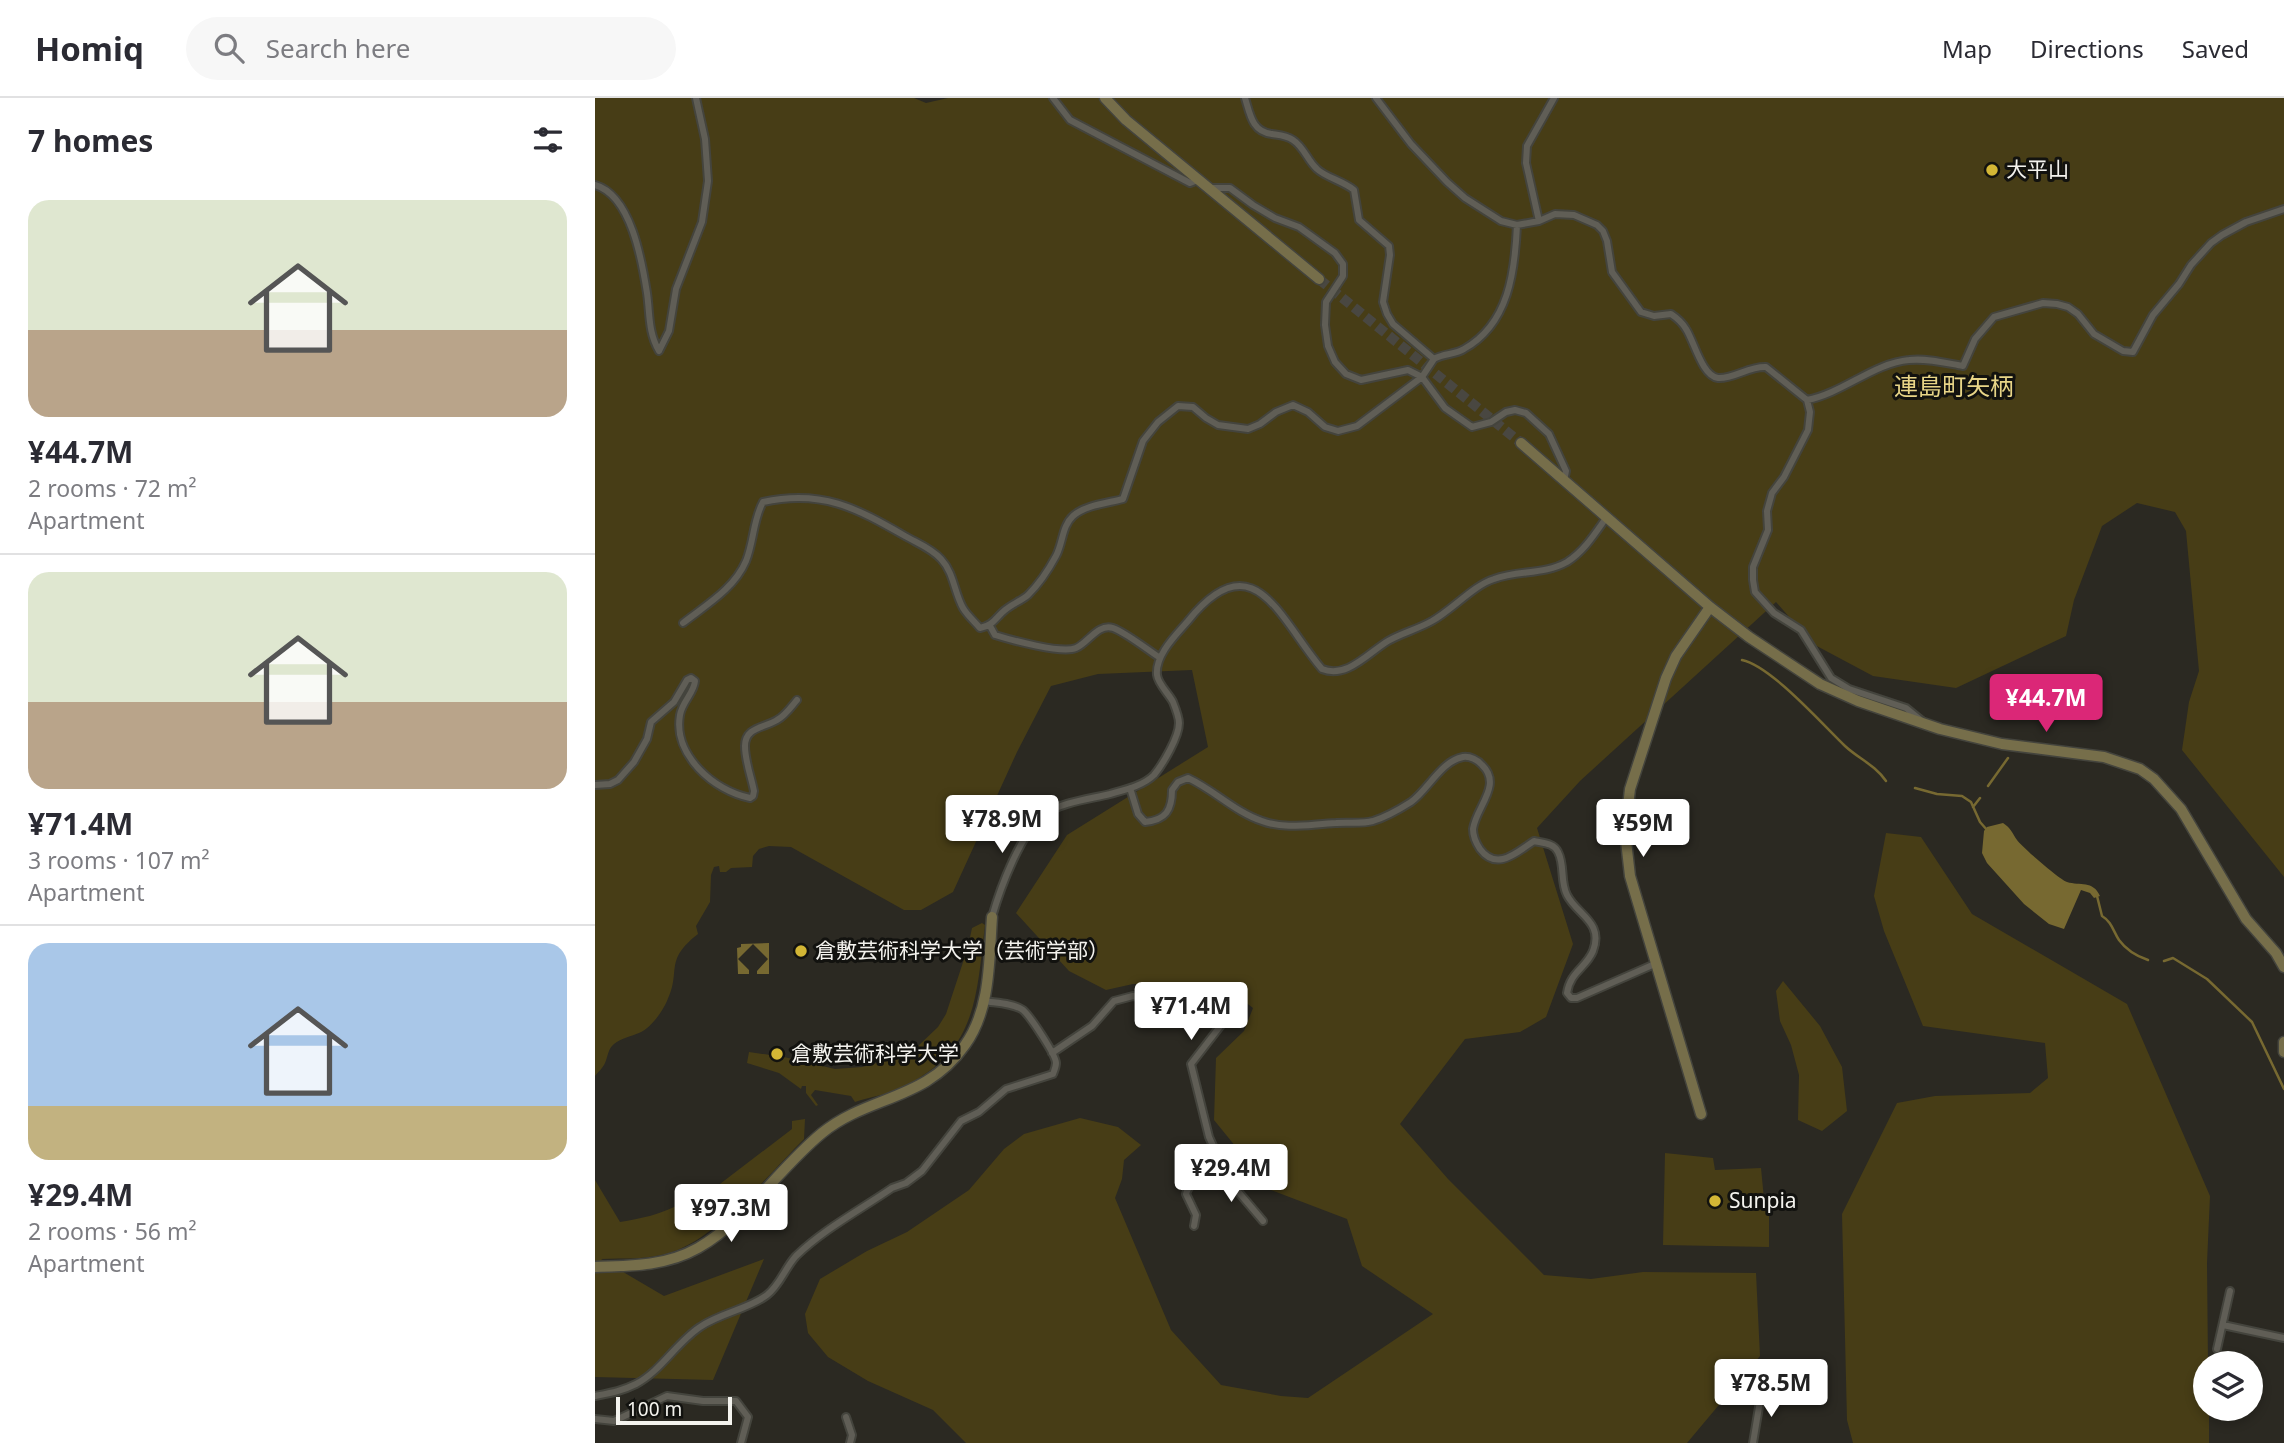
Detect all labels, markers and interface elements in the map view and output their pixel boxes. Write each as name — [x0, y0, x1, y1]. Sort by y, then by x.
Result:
search box — [186, 17, 676, 80]
text: Homiq — [35, 26, 144, 71]
icon: search — [210, 29, 248, 67]
text: Search here — [266, 30, 410, 66]
text: Map — [1942, 32, 1992, 65]
text: Directions — [2030, 32, 2144, 65]
text: Saved — [2182, 32, 2249, 65]
text: 7 homes — [28, 120, 153, 161]
icon: filters — [529, 121, 567, 159]
place label: 大平山 — [2006, 155, 2069, 183]
marker: 大平山 — [1984, 162, 2000, 178]
icon: home — [235, 245, 361, 371]
district label: 連島町矢柄 — [1894, 369, 2014, 402]
text: ¥44.7M — [28, 431, 133, 472]
text: 2 rooms · 72 m² — [28, 472, 197, 504]
text: Apartment — [28, 504, 145, 536]
icon: home — [235, 617, 361, 743]
pin: ¥44.7M — [1989, 674, 2103, 734]
text: ¥44.7M — [2006, 681, 2086, 713]
pin: ¥78.9M — [945, 796, 1059, 855]
pin: ¥59M — [1602, 800, 1684, 859]
text: ¥78.9M — [962, 802, 1042, 834]
text: ¥71.4M — [28, 803, 133, 844]
text: ¥59M — [1612, 806, 1674, 838]
text: 3 rooms · 107 m² — [28, 844, 210, 876]
text: Apartment — [28, 876, 145, 908]
place label: 倉敷芸術科学大学（芸術学部） — [815, 936, 1109, 964]
marker: 倉敷芸術科学大学（芸術学部） — [793, 943, 809, 959]
pin: ¥71.4M — [1134, 982, 1248, 1042]
icon: home — [235, 988, 361, 1114]
text: ¥71.4M — [1151, 989, 1231, 1021]
place label: 倉敷芸術科学大学 — [791, 1039, 959, 1067]
marker: 倉敷芸術科学大学 — [769, 1046, 785, 1062]
pin: ¥29.4M — [1174, 1144, 1288, 1204]
text: ¥29.4M — [1191, 1151, 1271, 1183]
text: ¥29.4M — [28, 1174, 133, 1215]
pin: ¥97.3M — [674, 1184, 788, 1244]
place label: Sunpia — [1729, 1186, 1797, 1214]
text: ¥97.3M — [691, 1191, 771, 1223]
marker: Sunpia — [1707, 1193, 1723, 1209]
text: 2 rooms · 56 m² — [28, 1215, 197, 1247]
text: Apartment — [28, 1247, 145, 1279]
map controls — [2193, 1351, 2263, 1421]
button: layers — [2193, 1351, 2263, 1421]
pin: ¥78.5M — [1714, 1360, 1828, 1419]
text: ¥78.5M — [1731, 1366, 1811, 1398]
scale bar — [616, 1394, 731, 1426]
text: 100 m — [627, 1396, 682, 1422]

